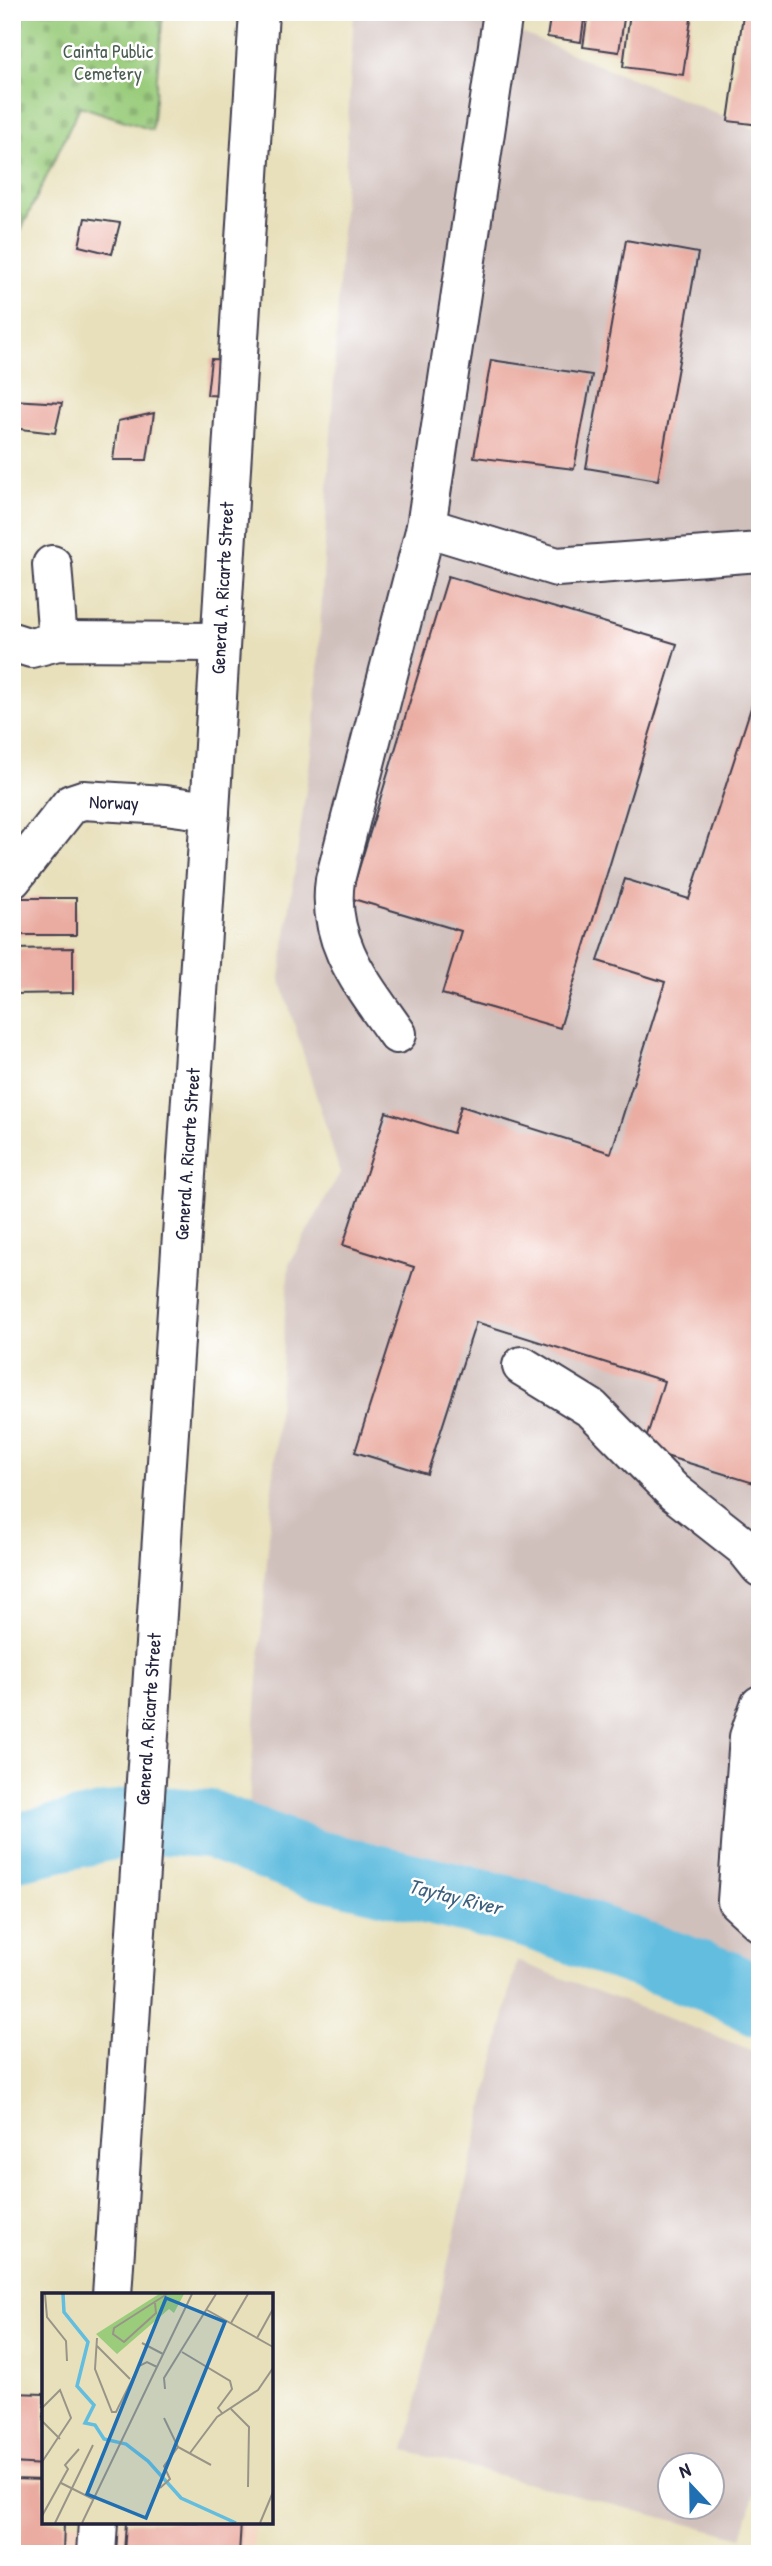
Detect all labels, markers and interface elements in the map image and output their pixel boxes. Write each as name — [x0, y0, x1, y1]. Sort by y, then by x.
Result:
park label: Cainta Public Cemetery — [63, 38, 154, 86]
street label: General A. Ricarte Street — [205, 501, 240, 675]
street label: Norway — [89, 788, 139, 816]
street label: General A. Ricarte Street — [168, 1067, 206, 1241]
street label: General A. Ricarte Street — [129, 1632, 167, 1806]
water label: Taytay River — [405, 1871, 508, 1923]
inset map — [42, 2293, 273, 2524]
north arrow — [656, 2450, 726, 2520]
text: N — [675, 2456, 694, 2484]

